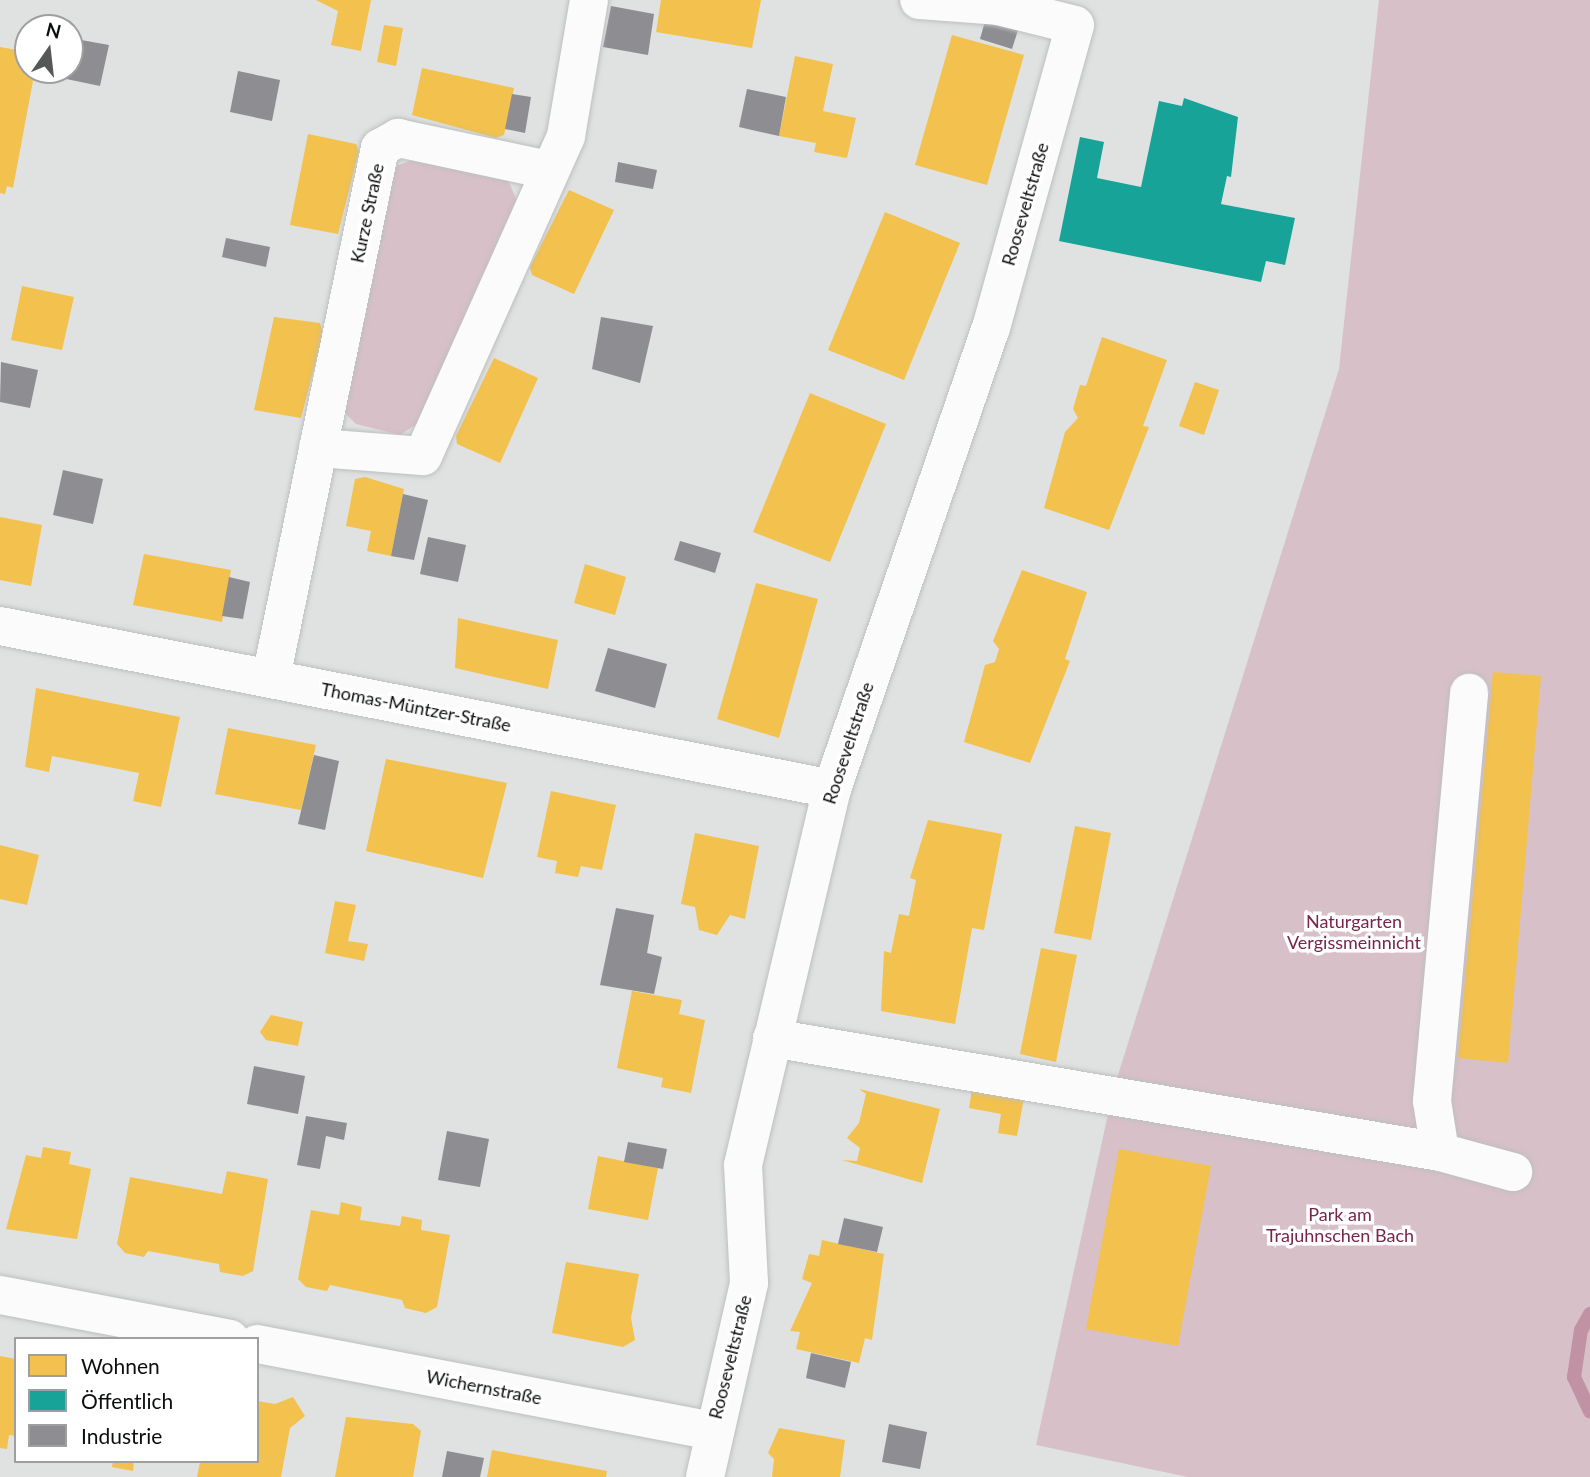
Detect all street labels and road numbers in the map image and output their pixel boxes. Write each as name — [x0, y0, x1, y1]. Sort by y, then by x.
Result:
street label: Rooseveltstraße — [997, 140, 1053, 268]
street label: Kurze Straße — [346, 161, 388, 265]
street label: Thomas-Müntzer-Straße — [319, 678, 513, 736]
street label: Rooseveltstraße — [818, 679, 878, 807]
street label: Rooseveltstraße — [704, 1293, 756, 1421]
street label: Wichernstraße — [424, 1365, 544, 1409]

